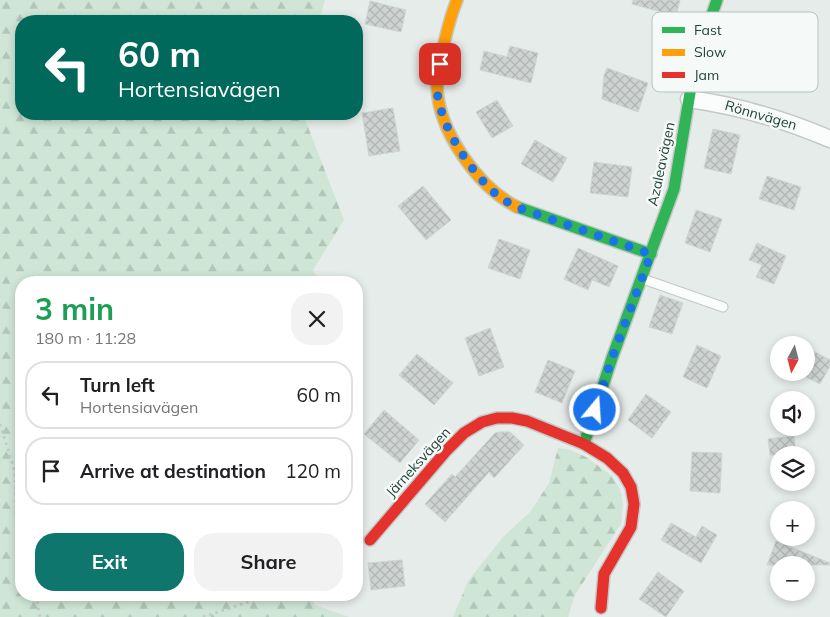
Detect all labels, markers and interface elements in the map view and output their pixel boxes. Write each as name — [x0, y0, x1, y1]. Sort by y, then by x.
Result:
legend — [652, 12, 818, 92]
text: Fast — [694, 21, 722, 39]
text: 60 m — [118, 32, 201, 76]
icon: left — [35, 35, 100, 100]
pin — [419, 43, 461, 85]
text: Slow — [694, 43, 726, 61]
icon: arrive — [426, 50, 454, 78]
text: Jam — [694, 66, 719, 84]
text: Hortensiavägen — [118, 75, 281, 103]
street label: Rönnvägen — [723, 96, 799, 134]
street label: Azaleavägen — [643, 120, 679, 208]
text: 3 min — [35, 290, 114, 328]
button: close — [291, 293, 343, 345]
text: 180 m · 11:28 — [35, 328, 136, 348]
north arrow — [770, 336, 815, 381]
map controls — [770, 336, 815, 601]
text: Turn left — [80, 373, 155, 397]
icon: left — [37, 381, 65, 409]
text: 60 m — [297, 383, 341, 407]
position arrow — [568, 383, 620, 435]
button: sound — [770, 391, 815, 436]
text: Hortensiavägen — [80, 397, 198, 417]
street label: Järneksvägen — [382, 423, 454, 501]
button: layers — [770, 446, 815, 491]
icon: arrive — [37, 457, 65, 485]
text: Arrive at destination — [80, 459, 266, 483]
text: 120 m — [285, 459, 341, 483]
button: + — [770, 501, 815, 546]
button: Exit — [35, 533, 184, 591]
button: Share — [194, 533, 343, 591]
button: − — [770, 556, 815, 601]

